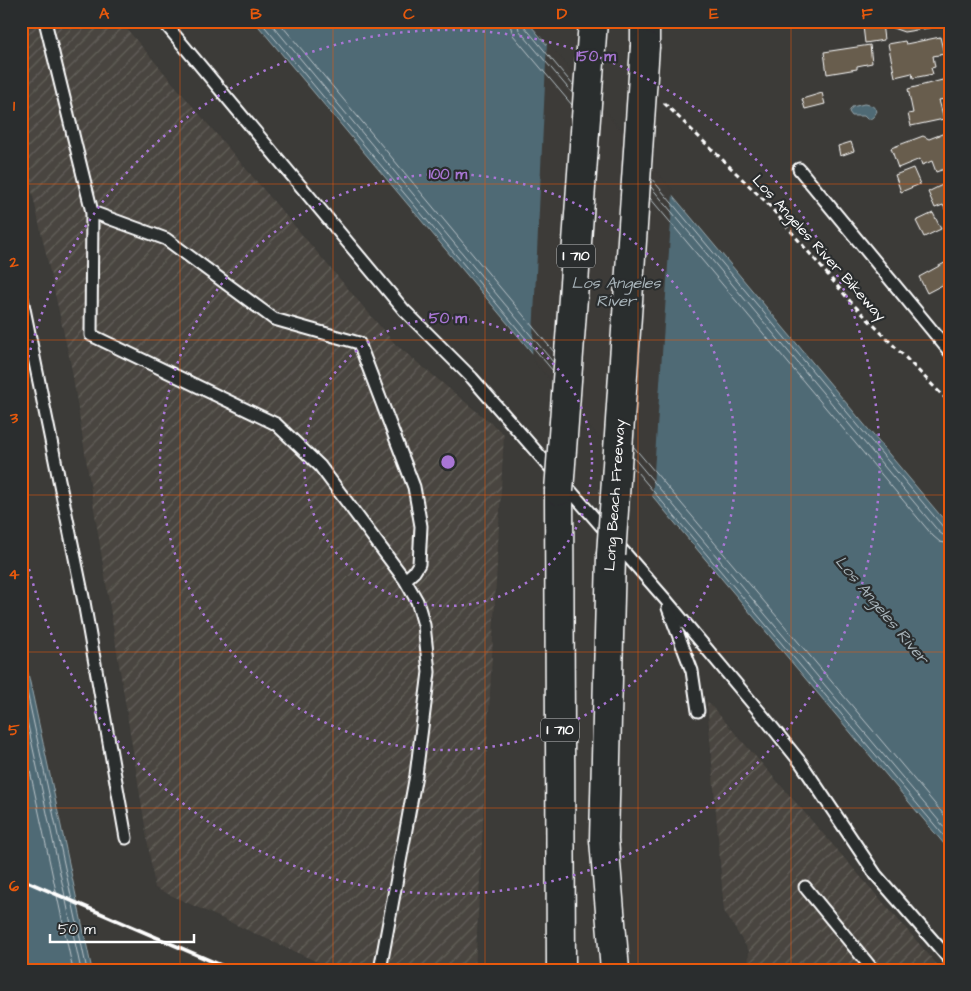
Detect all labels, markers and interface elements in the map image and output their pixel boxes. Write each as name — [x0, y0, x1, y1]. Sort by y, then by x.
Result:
text: A — [99, 3, 110, 25]
text: B — [250, 3, 262, 25]
text: C — [403, 3, 415, 25]
text: D — [557, 3, 568, 25]
text: E — [709, 3, 719, 25]
text: F — [861, 3, 873, 25]
text: 150 m — [576, 46, 616, 67]
text: 1 — [13, 95, 16, 117]
text: 100 m — [429, 164, 468, 185]
street label: Los Angeles River Bikeway — [747, 170, 891, 327]
road number: I 710 — [557, 245, 595, 268]
text: 2 — [8, 251, 19, 273]
water label: Los Angeles River — [572, 272, 661, 312]
text: 50 m — [429, 308, 467, 329]
text: 3 — [9, 407, 19, 429]
street label: Long Beach Freeway — [599, 418, 632, 572]
centre of rings — [439, 453, 457, 471]
water label: Los Angeles River — [829, 551, 935, 671]
text: 4 — [9, 563, 20, 585]
road number: I 710 — [541, 718, 579, 742]
text: 5 — [8, 719, 20, 741]
text: 6 — [9, 875, 19, 897]
scale bar — [50, 911, 194, 943]
text: 50 m — [58, 919, 96, 940]

